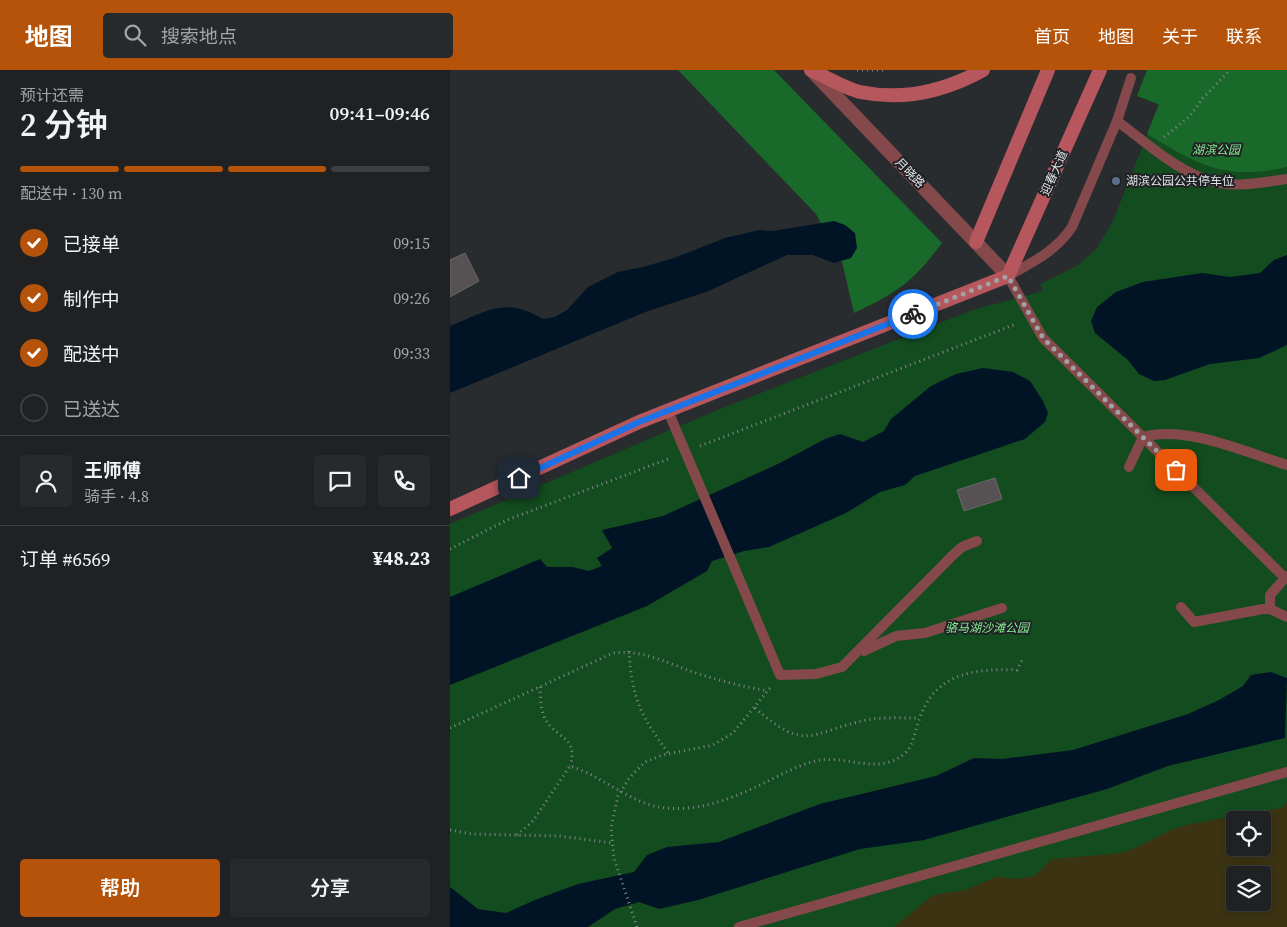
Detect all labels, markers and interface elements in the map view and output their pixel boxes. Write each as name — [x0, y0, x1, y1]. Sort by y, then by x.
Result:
search box — [103, 13, 453, 58]
text: 地图 — [25, 20, 73, 53]
icon: search — [121, 21, 149, 49]
text: 搜索地点 — [161, 23, 237, 49]
text: 首页 — [1034, 24, 1070, 49]
text: 地图 — [1098, 24, 1134, 49]
text: 关于 — [1162, 24, 1198, 49]
text: 联系 — [1226, 24, 1262, 49]
text: 预计还需 — [20, 84, 84, 106]
text: 09:41–09:46 — [330, 100, 430, 126]
text: 2 分钟 — [20, 103, 108, 147]
park label: 湖滨公园 — [1192, 142, 1242, 158]
street label: 迎春大道 — [1037, 148, 1071, 198]
street label: 月晓路 — [892, 154, 928, 192]
place label: 湖滨公园公共停车位 — [1126, 173, 1234, 189]
marker: 湖滨公园公共停车位 — [1110, 175, 1122, 187]
text: 配送中 · 130 m — [20, 182, 122, 204]
icon: check — [20, 229, 48, 257]
text: 已接单 — [63, 231, 120, 257]
text: 09:15 — [393, 232, 430, 254]
icon: check — [20, 284, 48, 312]
text: 制作中 — [63, 286, 120, 312]
text: 09:26 — [393, 287, 430, 309]
courier — [888, 289, 938, 339]
icon: bike — [899, 300, 927, 328]
icon: check — [20, 339, 48, 367]
text: 配送中 — [63, 341, 120, 367]
text: 09:33 — [393, 342, 430, 364]
text: 已送达 — [63, 396, 120, 422]
pin — [1155, 449, 1197, 491]
button: person — [20, 455, 72, 507]
button: chat — [314, 455, 366, 507]
button: phone — [378, 455, 430, 507]
icon: bag — [1162, 456, 1190, 484]
text: 王师傅 — [84, 457, 141, 483]
pin — [498, 457, 540, 499]
icon: home — [505, 464, 533, 492]
text: 骑手 · 4.8 — [84, 485, 149, 507]
text: ¥48.23 — [373, 545, 430, 571]
text: 订单 #6569 — [20, 546, 110, 572]
park label: 骆马湖沙滩公园 — [945, 620, 1031, 636]
map controls — [1226, 811, 1271, 911]
button: locate — [1226, 811, 1271, 856]
button: 帮助 — [20, 859, 220, 917]
button: 分享 — [230, 859, 430, 917]
button: layers — [1226, 866, 1271, 911]

